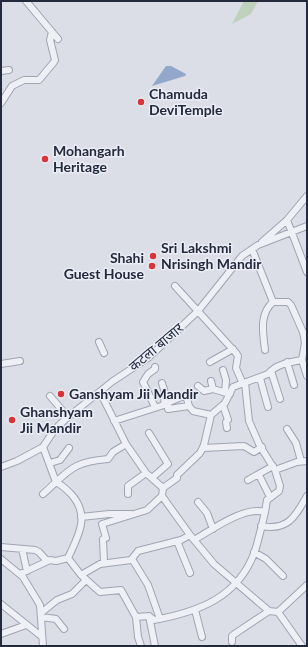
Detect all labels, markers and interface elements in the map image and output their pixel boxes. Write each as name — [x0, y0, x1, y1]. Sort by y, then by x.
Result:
place label: Chamuda DeviTemple — [149, 85, 223, 118]
marker: Chamuda DeviTemple — [136, 97, 146, 107]
place label: Mohangarh Heritage — [53, 142, 125, 175]
marker: Mohangarh Heritage — [40, 154, 50, 164]
place label: Sri Lakshmi Nrisingh Mandir — [161, 239, 262, 272]
place label: Shahi Guest House — [64, 249, 145, 282]
marker: Sri Lakshmi Nrisingh Mandir — [148, 251, 158, 261]
marker: Shahi Guest House — [147, 261, 157, 271]
street label: कटला बाजार — [125, 319, 187, 374]
place label: Ganshyam Jii Mandir — [69, 385, 199, 402]
marker: Ganshyam Jii Mandir — [56, 389, 66, 399]
place label: Ghanshyam Jii Mandir — [20, 403, 93, 436]
marker: Ghanshyam Jii Mandir — [7, 415, 17, 425]

